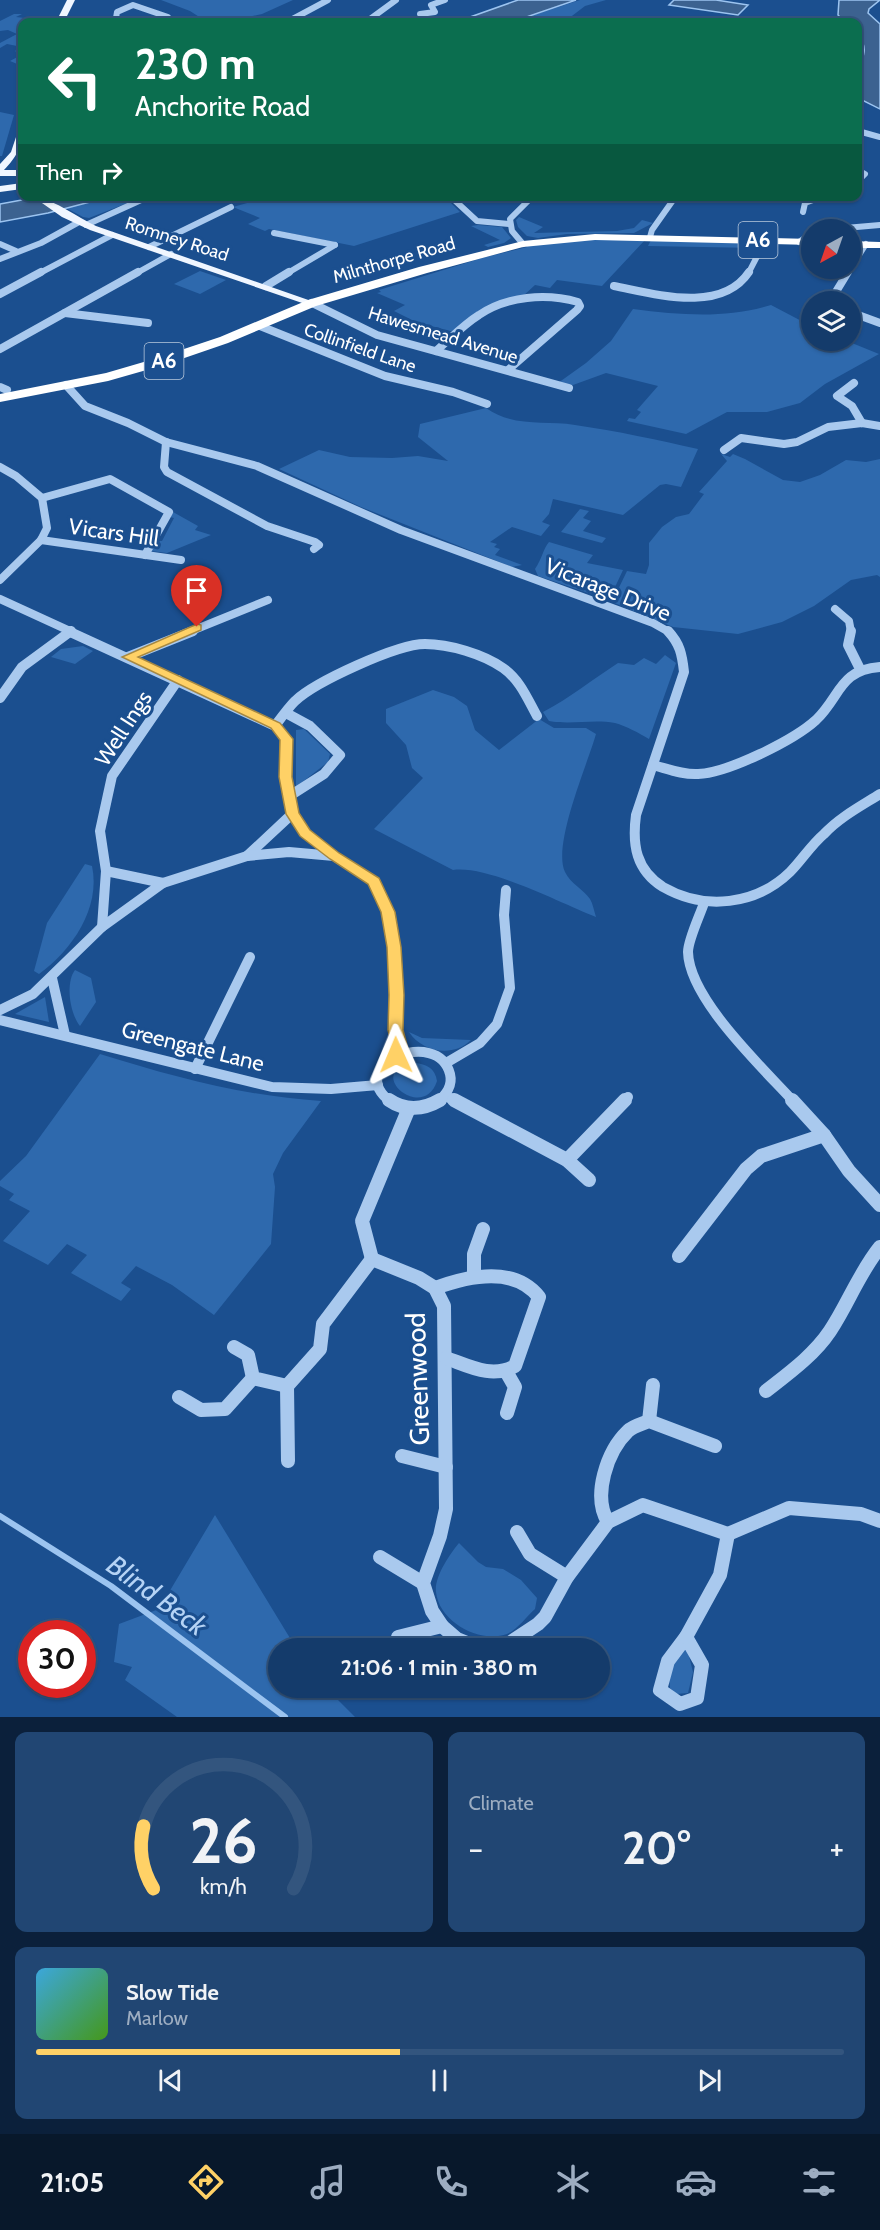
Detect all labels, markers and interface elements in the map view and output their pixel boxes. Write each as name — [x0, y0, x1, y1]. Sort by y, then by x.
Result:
text: 230 m — [135, 38, 255, 90]
icon: left — [36, 42, 114, 120]
text: Anchorite Road — [135, 90, 310, 123]
icon: right — [95, 156, 128, 189]
text: Then — [36, 159, 83, 186]
street label: Romney Road — [122, 212, 232, 266]
north arrow — [801, 219, 861, 279]
map controls — [801, 219, 861, 351]
road number: A6 — [738, 222, 777, 258]
street label: Milnthorpe Road — [330, 232, 458, 288]
button: layers — [801, 291, 861, 351]
street label: Hawesmead Avenue — [366, 302, 520, 368]
street label: Collinfield Lane — [301, 319, 419, 377]
road number: A6 — [144, 343, 184, 379]
street label: Vicars Hill — [67, 513, 162, 552]
street label: Vicarage Drive — [541, 552, 675, 627]
pin — [171, 565, 222, 627]
icon: arrive — [180, 574, 213, 607]
street label: Well Ings — [89, 686, 158, 771]
street label: Greengate Lane — [119, 1016, 267, 1077]
position arrow — [364, 1023, 428, 1087]
street label: Greenwood — [399, 1312, 436, 1446]
water label: Blind Beck — [100, 1547, 214, 1643]
speed limit sign: 30 — [18, 1620, 96, 1698]
text: 21:06 · 1 min · 380 m — [341, 1654, 537, 1681]
text: Climate — [469, 1791, 534, 1815]
text: 26 — [190, 1803, 258, 1879]
text: 20° — [622, 1821, 691, 1875]
text: − — [469, 1828, 483, 1868]
text: + — [829, 1828, 844, 1868]
text: km/h — [200, 1873, 247, 1899]
text: Slow Tide — [126, 1979, 219, 2006]
text: Marlow — [126, 2006, 188, 2030]
icon: previous — [154, 2064, 187, 2097]
icon: pause — [423, 2064, 456, 2097]
icon: next — [693, 2064, 726, 2097]
icon: directions — [185, 2161, 227, 2203]
icon: music — [307, 2161, 349, 2203]
icon: phone — [430, 2161, 472, 2203]
icon: climate — [552, 2161, 594, 2203]
icon: car — [675, 2161, 717, 2203]
icon: filters — [798, 2161, 840, 2203]
text: 21:05 — [40, 2166, 104, 2199]

